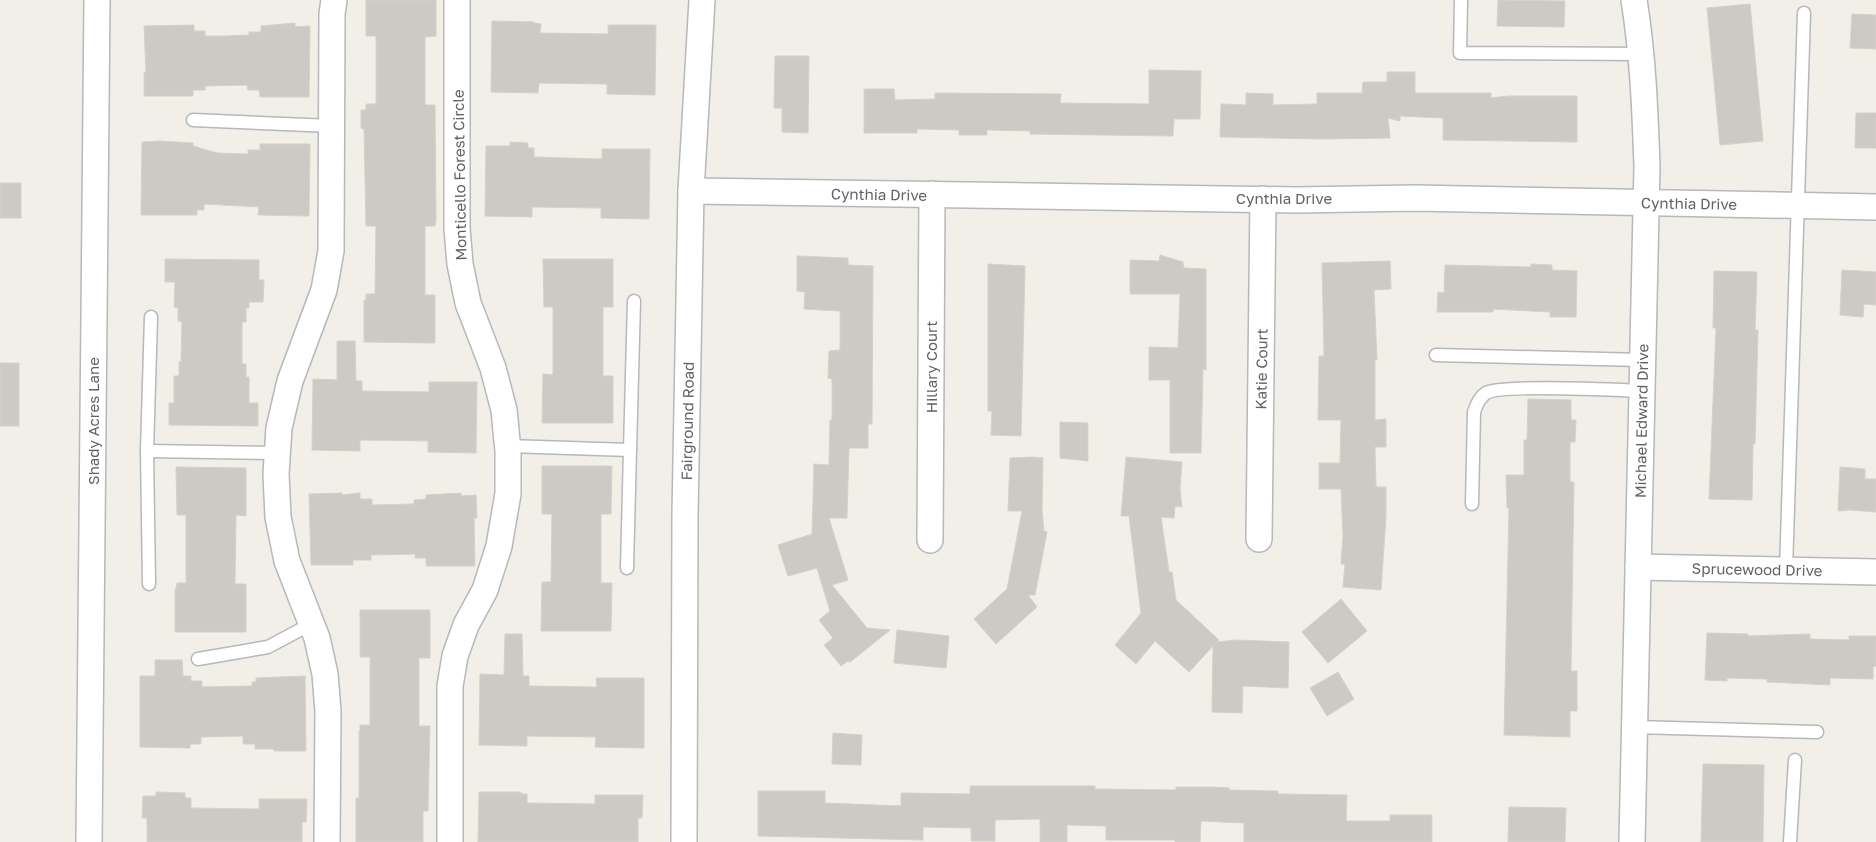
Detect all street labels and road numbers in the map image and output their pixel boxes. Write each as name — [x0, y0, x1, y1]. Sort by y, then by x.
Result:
street label: Monticello Forest Circle — [449, 89, 469, 261]
street label: Cynthia Drive — [831, 184, 928, 204]
street label: Cynthia Drive — [1236, 189, 1332, 207]
street label: Cynthia Drive — [1641, 193, 1738, 213]
street label: Hillary Court — [922, 321, 940, 413]
street label: Katie Court — [1251, 328, 1271, 410]
street label: Michael Edward Drive — [1631, 343, 1651, 498]
street label: Shady Acres Lane — [84, 357, 102, 485]
street label: Fairground Road — [677, 361, 697, 481]
street label: Sprucewood Drive — [1692, 559, 1823, 579]

